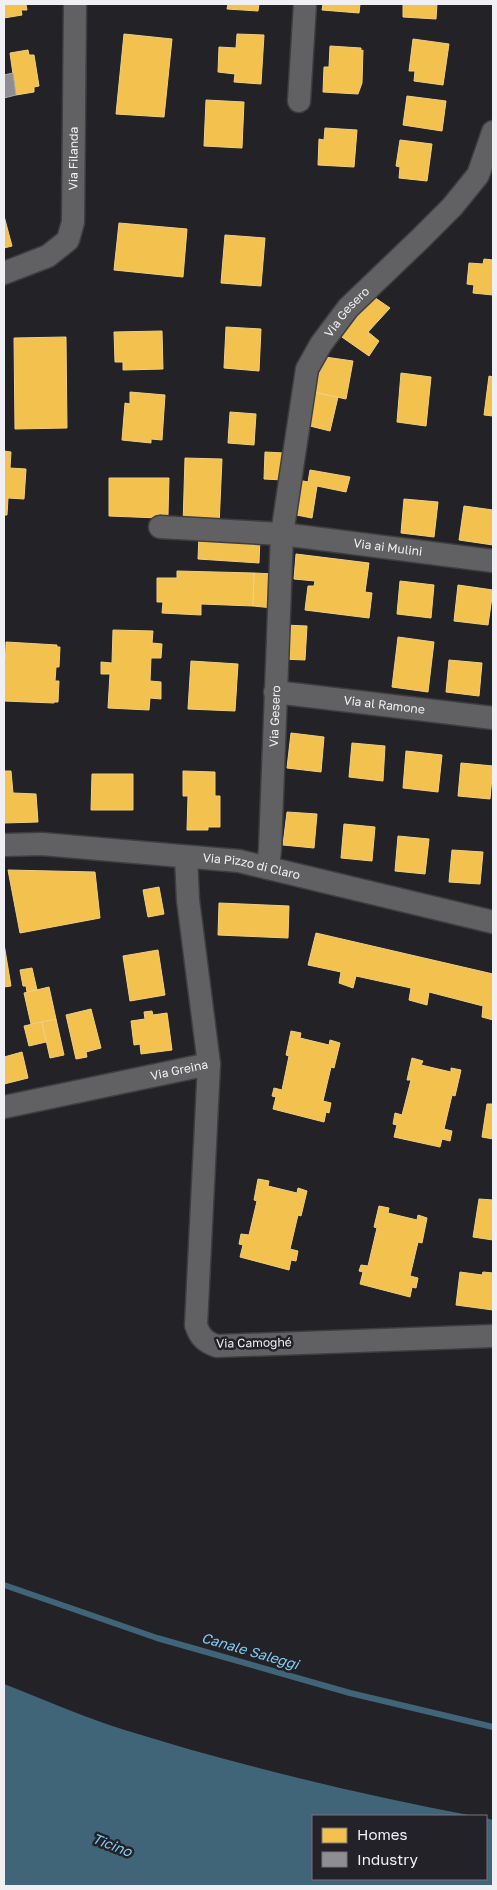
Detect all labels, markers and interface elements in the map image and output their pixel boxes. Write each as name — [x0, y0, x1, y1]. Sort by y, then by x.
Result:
street label: Via Filanda — [65, 127, 81, 190]
street label: Via Gesero — [321, 284, 372, 340]
street label: Via ai Mulini — [353, 535, 423, 559]
street label: Via Gesero — [266, 685, 283, 747]
street label: Via al Ramone — [343, 692, 426, 717]
street label: Via Pizzo di Claro — [202, 850, 302, 882]
street label: Via Greina — [149, 1056, 209, 1083]
street label: Via Camoghé — [216, 1334, 292, 1351]
water label: Canale Saleggi — [200, 1629, 303, 1673]
legend — [312, 1815, 487, 1880]
text: Homes — [357, 1825, 407, 1843]
water label: Ticino — [90, 1829, 136, 1860]
text: Industry — [357, 1850, 418, 1868]

